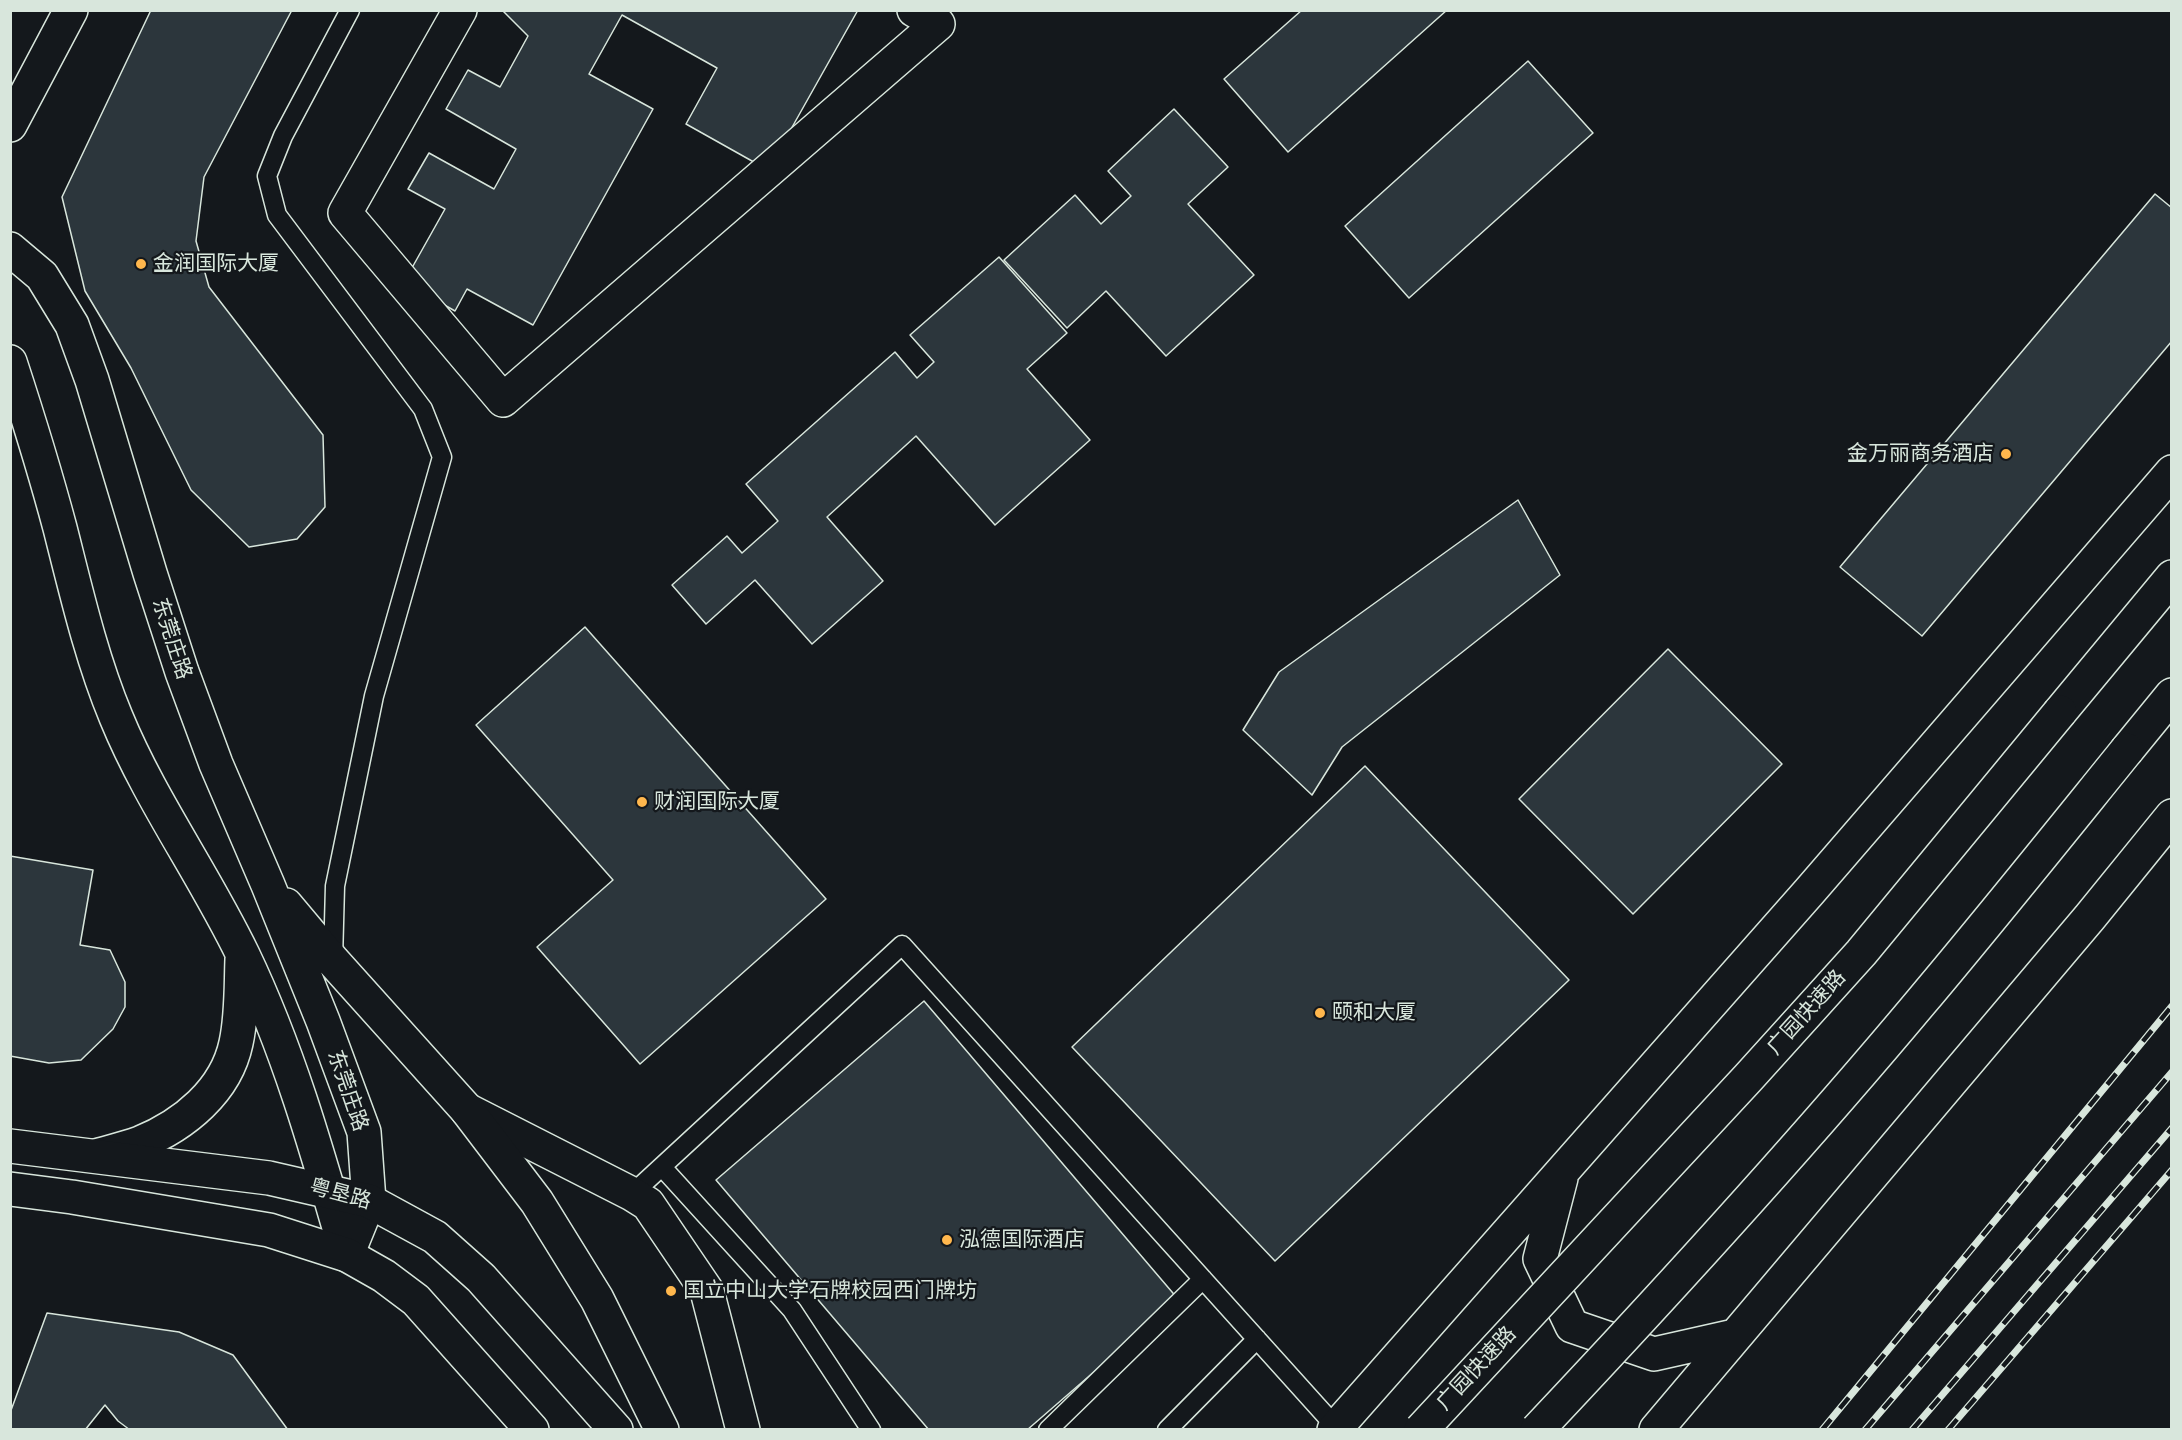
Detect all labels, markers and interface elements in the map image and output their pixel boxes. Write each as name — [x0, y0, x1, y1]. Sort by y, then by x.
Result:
place label: 金润国际大厦 — [153, 251, 279, 277]
marker: 金润国际大厦 — [134, 257, 148, 271]
place label: 金万丽商务酒店 — [1847, 441, 1994, 467]
marker: 金万丽商务酒店 — [1999, 447, 2013, 461]
street label: 东莞庄路 — [146, 595, 196, 683]
place label: 财润国际大厦 — [654, 789, 780, 815]
marker: 财润国际大厦 — [635, 795, 649, 809]
street label: 广园快速路 — [1763, 966, 1851, 1060]
place label: 颐和大厦 — [1332, 1000, 1416, 1026]
marker: 颐和大厦 — [1313, 1006, 1327, 1020]
street label: 东莞庄路 — [321, 1047, 373, 1135]
street label: 粤垦路 — [306, 1175, 374, 1215]
place label: 泓德国际酒店 — [959, 1227, 1085, 1253]
marker: 泓德国际酒店 — [940, 1233, 954, 1247]
place label: 国立中山大学石牌校园西门牌坊 — [683, 1278, 977, 1304]
marker: 国立中山大学石牌校园西门牌坊 — [664, 1284, 678, 1298]
street label: 广园快速路 — [1432, 1322, 1522, 1416]

